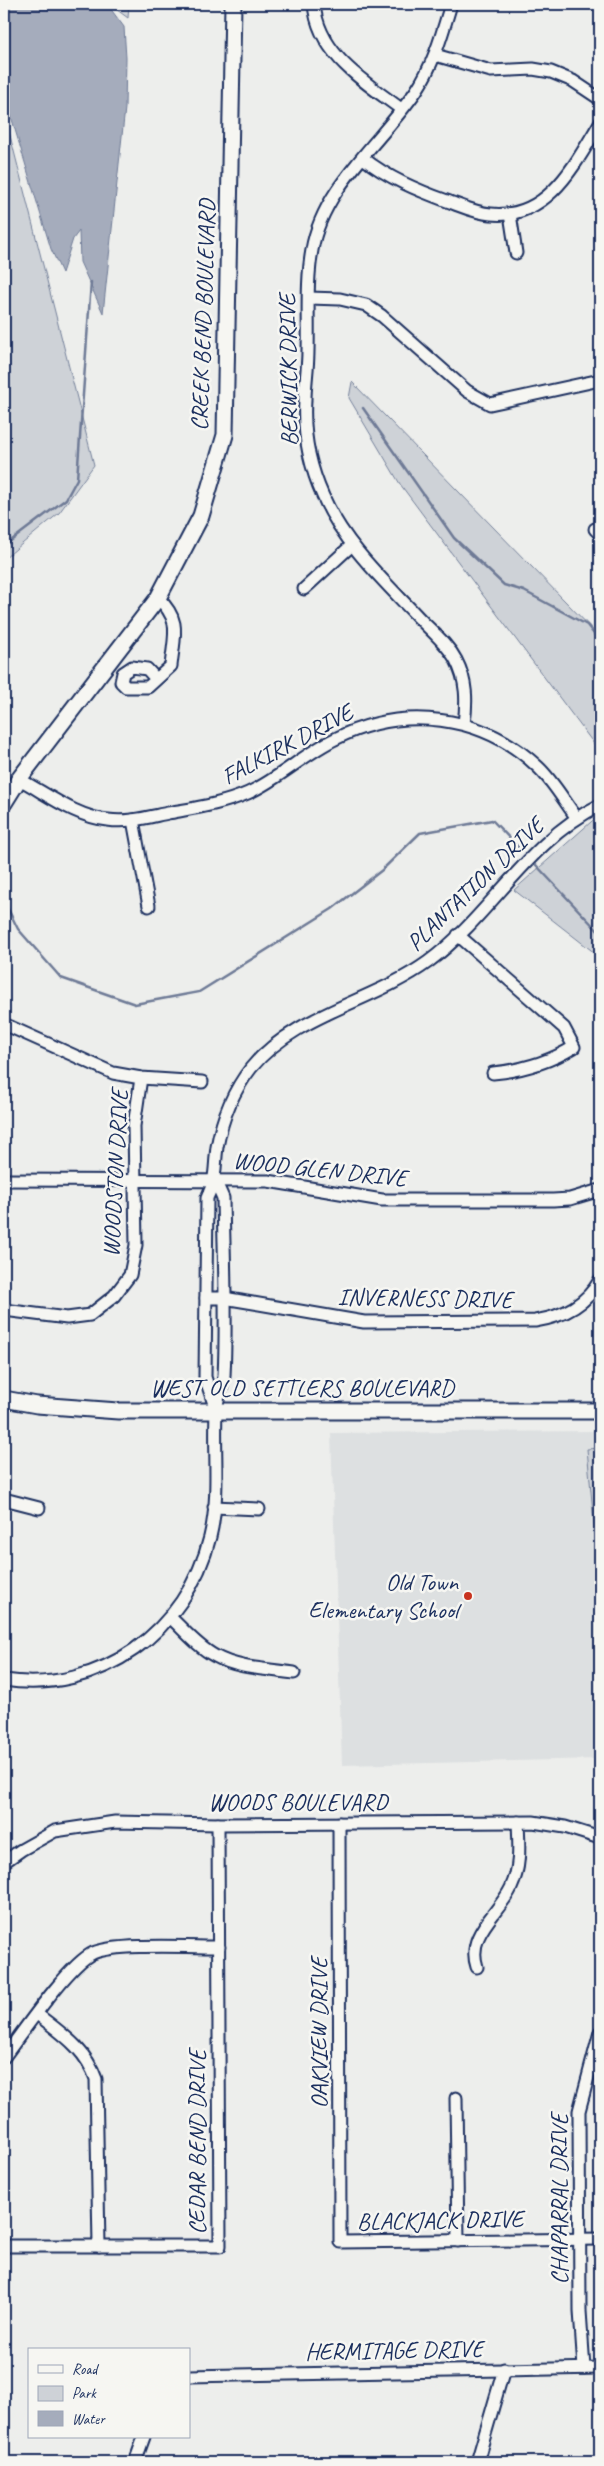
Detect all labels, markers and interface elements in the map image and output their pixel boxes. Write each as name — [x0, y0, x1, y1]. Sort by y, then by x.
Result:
street label: CREEK BEND BOULEVARD — [184, 197, 222, 431]
street label: BERWICK DRIVE — [272, 290, 304, 446]
street label: FALKIRK DRIVE — [216, 695, 361, 791]
street label: PLANTATION DRIVE — [400, 809, 552, 957]
street label: WOODSTON DRIVE — [96, 1086, 135, 1258]
street label: WOOD GLEN DRIVE — [232, 1145, 411, 1193]
street label: INVERNESS DRIVE — [337, 1281, 515, 1315]
street label: WEST OLD SETTLERS BOULEVARD — [150, 1373, 456, 1403]
place label: Old Town Elementary School — [308, 1567, 462, 1625]
marker: Old Town Elementary School — [462, 1590, 474, 1602]
street label: WOODS BOULEVARD — [208, 1787, 390, 1817]
street label: OAKVIEW DRIVE — [304, 1955, 334, 2109]
street label: CEDAR BEND DRIVE — [182, 2047, 212, 2235]
street label: CHAPARRAL DRIVE — [544, 2111, 574, 2284]
street label: BLACKJACK DRIVE — [357, 2203, 527, 2236]
street label: HERMITAGE DRIVE — [305, 2333, 486, 2367]
legend — [28, 2348, 190, 2438]
text: Road — [72, 2360, 99, 2379]
text: Park — [72, 2384, 97, 2403]
text: Water — [72, 2410, 106, 2429]

